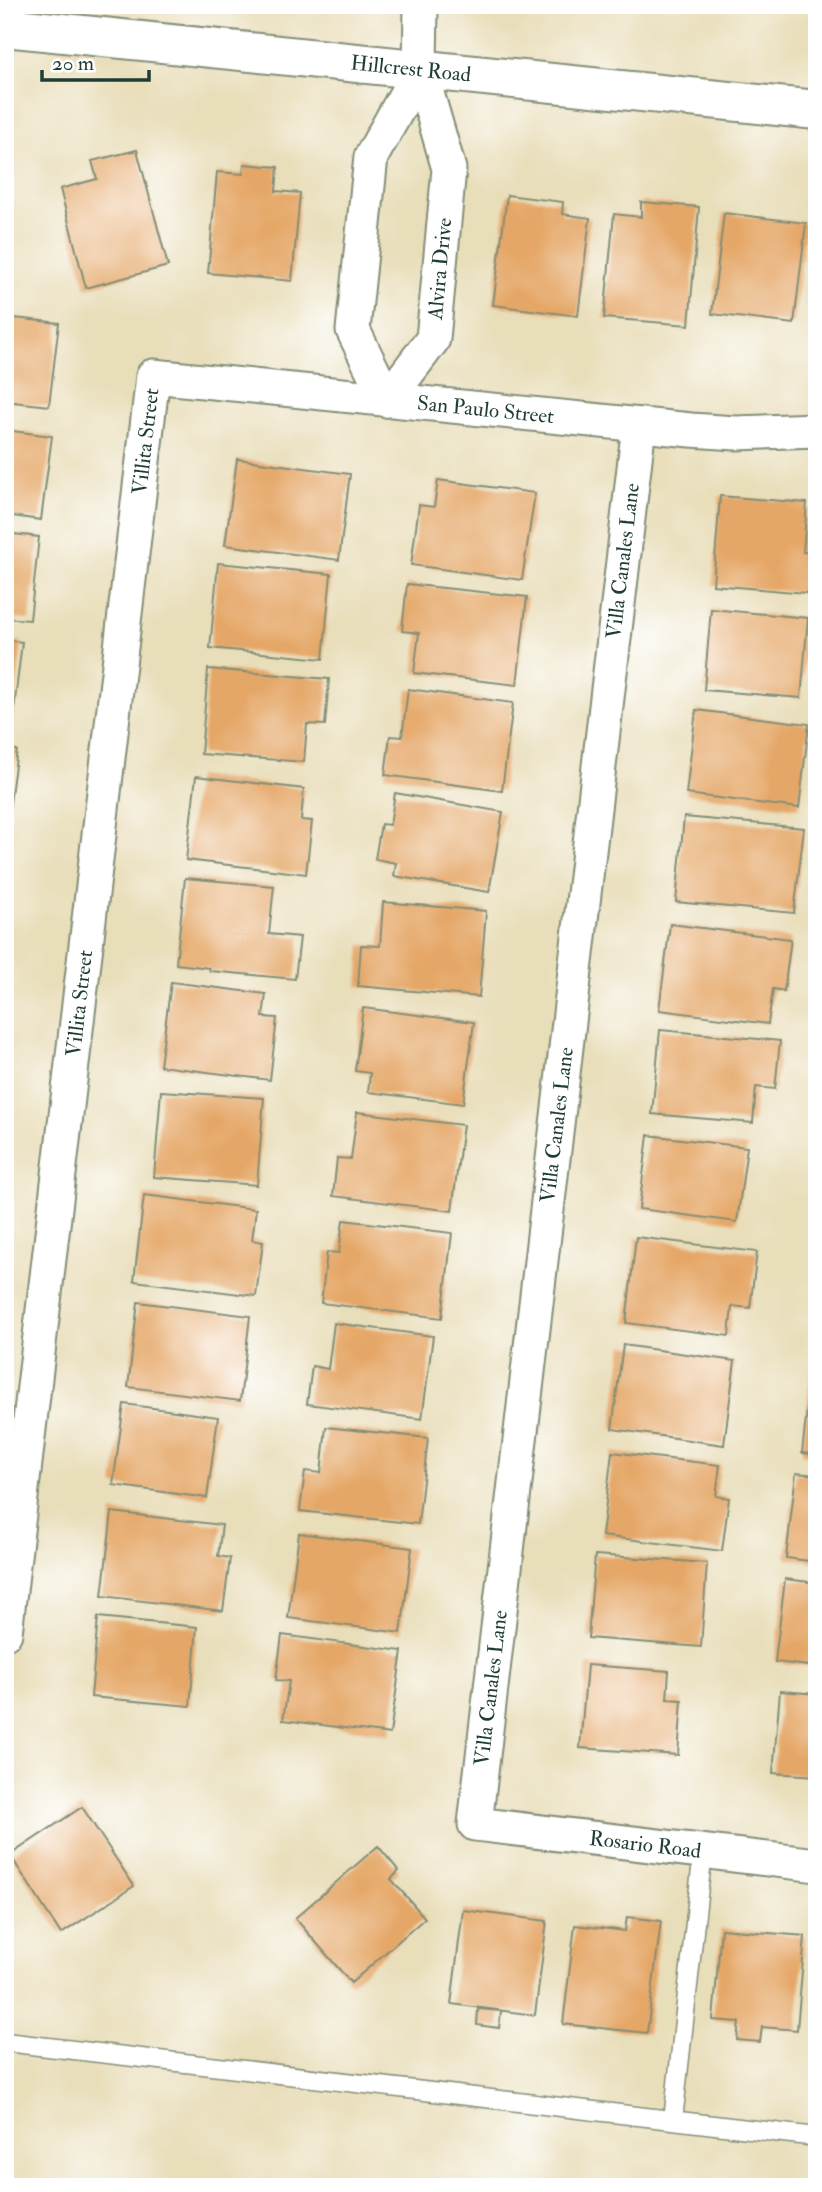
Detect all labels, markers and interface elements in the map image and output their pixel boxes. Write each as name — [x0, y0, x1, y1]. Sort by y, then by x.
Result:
scale bar — [42, 38, 149, 82]
street label: Hillcrest Road — [349, 49, 473, 88]
text: 20 m — [52, 50, 94, 77]
street label: Alvira Drive — [421, 216, 458, 322]
street label: Villita Street — [126, 386, 165, 496]
street label: San Paulo Street — [416, 389, 556, 430]
street label: Villa Canales Lane — [600, 481, 646, 640]
street label: Villita Street — [59, 948, 99, 1058]
street label: Villa Canales Lane — [534, 1045, 580, 1204]
street label: Villa Canales Lane — [468, 1608, 514, 1767]
street label: Rosario Road — [588, 1824, 703, 1865]

